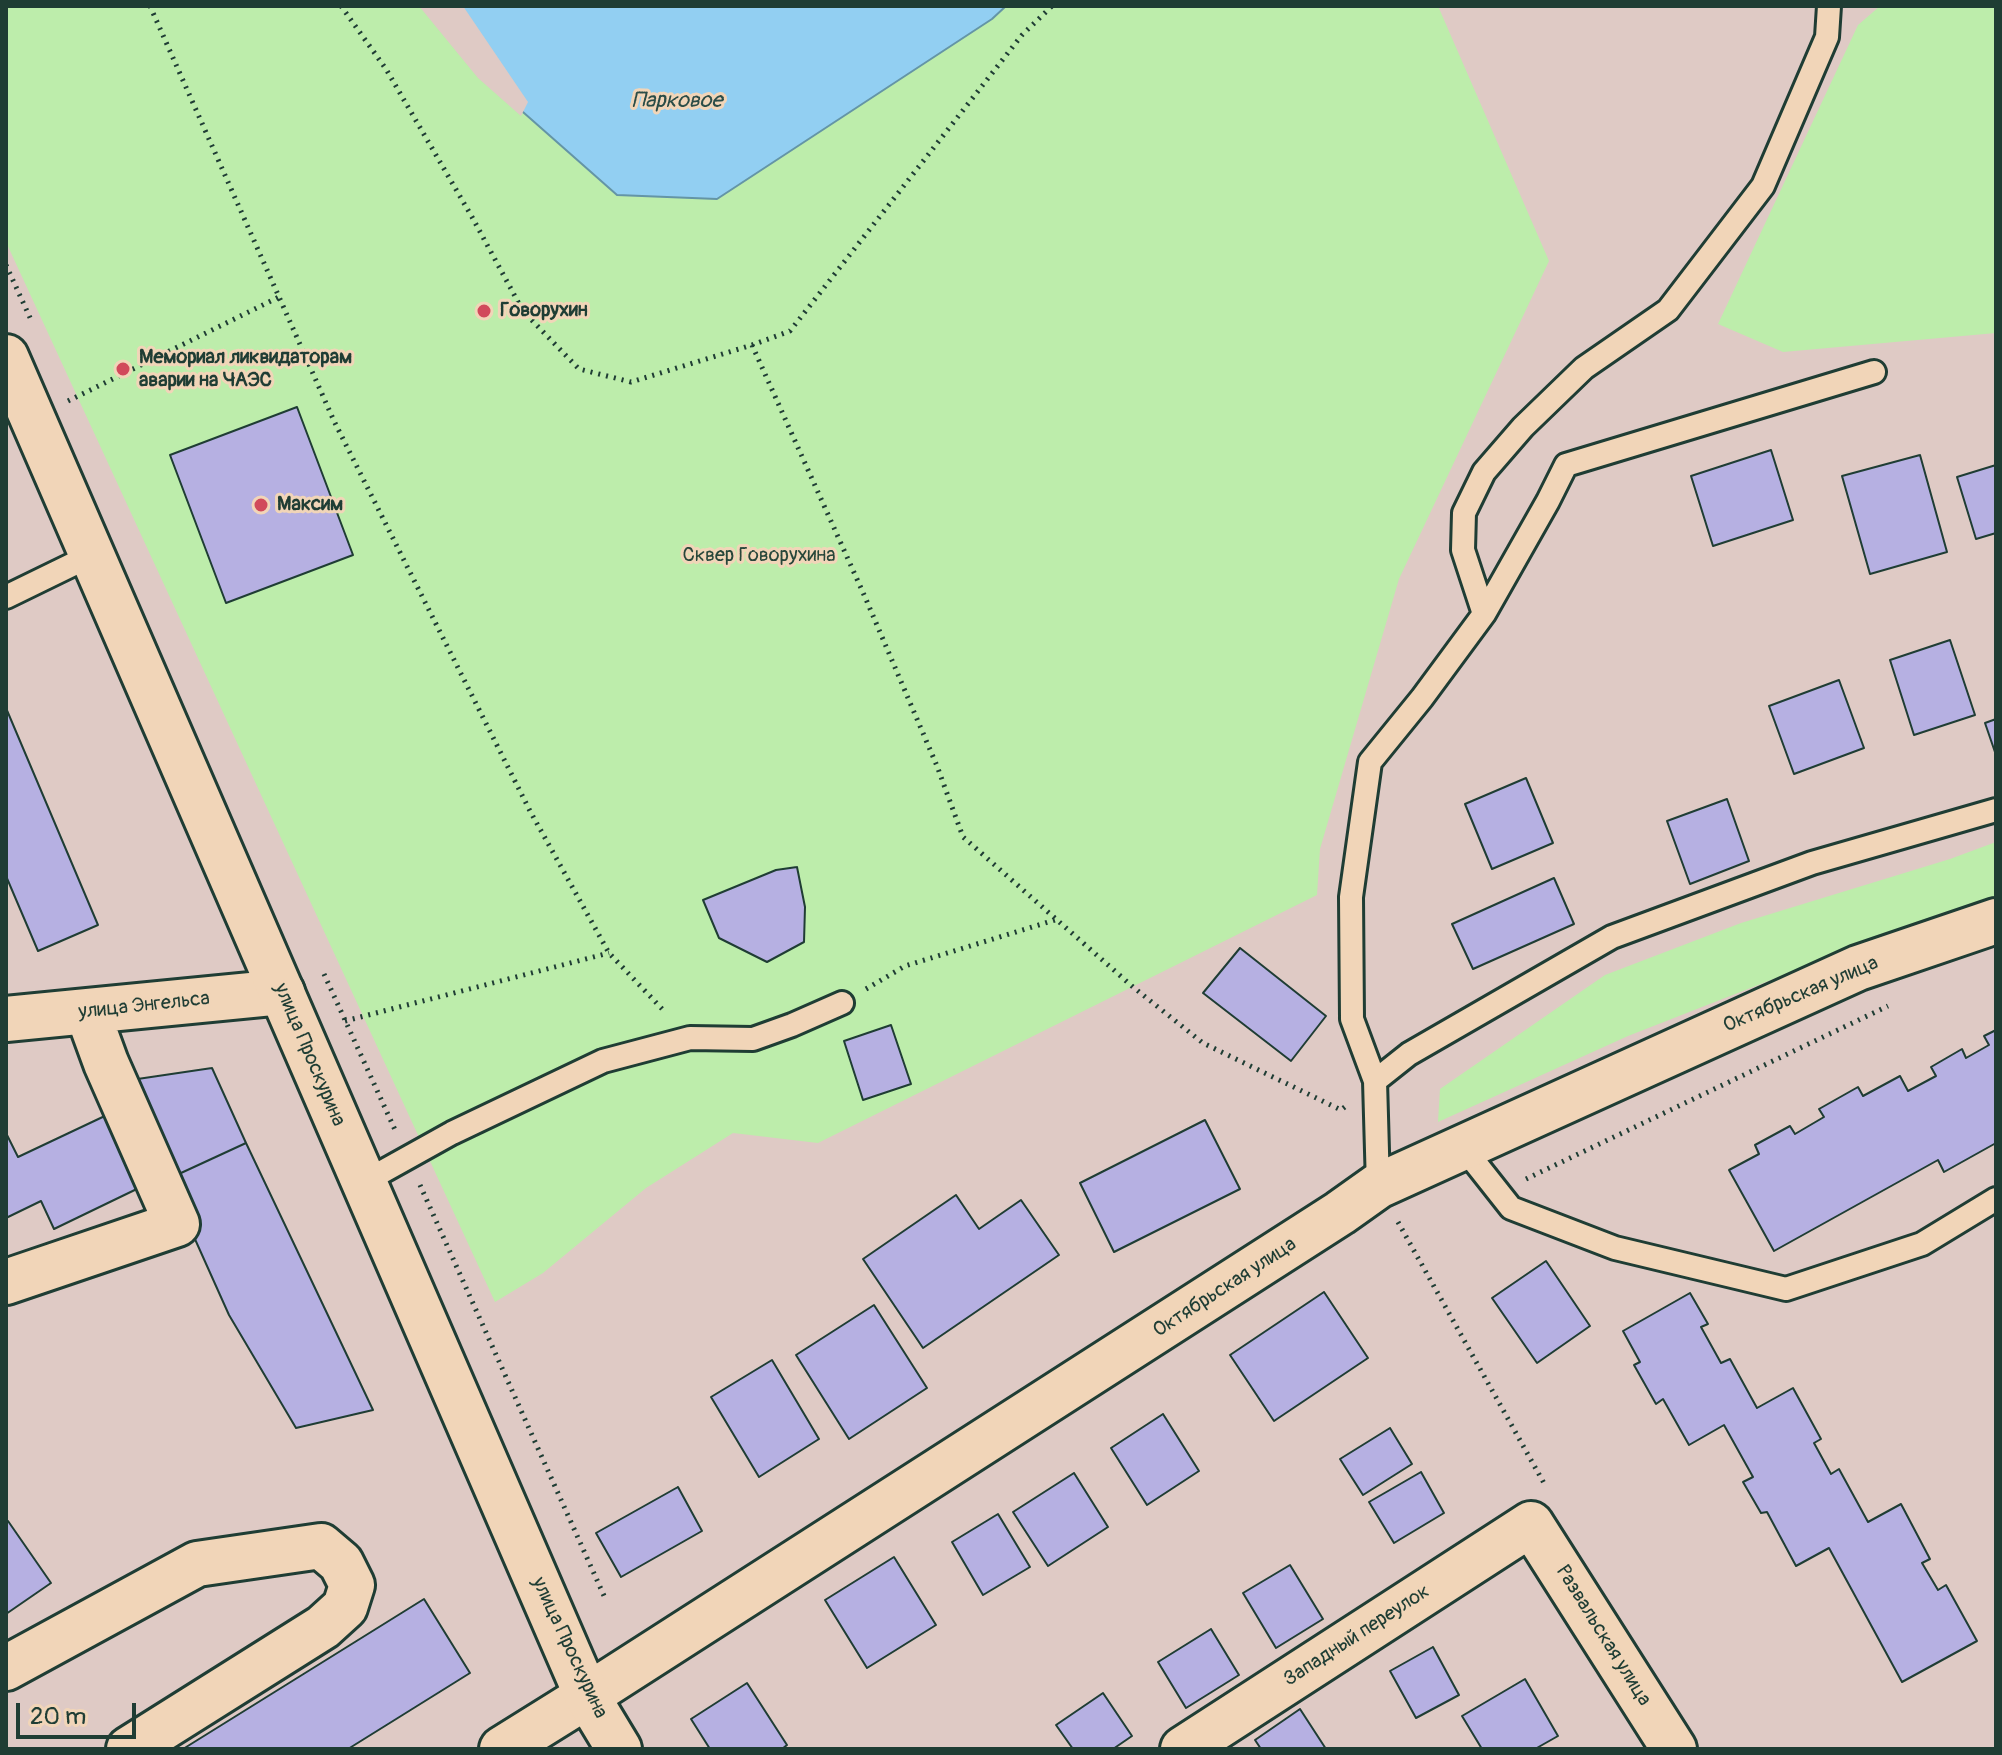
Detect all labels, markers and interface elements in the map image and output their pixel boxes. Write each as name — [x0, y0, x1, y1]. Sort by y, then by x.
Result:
water label: Парковое — [632, 88, 722, 114]
place label: Говорухин — [500, 299, 588, 323]
marker: Говорухин — [475, 302, 493, 320]
place label: Мемориал ликвидаторам аварии на ЧАЭС — [139, 346, 352, 393]
marker: Мемориал ликвидаторам аварии на ЧАЭС — [114, 360, 132, 378]
place label: Максим — [277, 493, 343, 517]
marker: Максим — [252, 496, 270, 514]
park label: Сквер Говорухина — [682, 544, 836, 568]
street label: Октябрьская улица — [1720, 952, 1882, 1038]
street label: улица Проскурина — [268, 980, 350, 1130]
street label: улица Энгельса — [77, 987, 211, 1025]
street label: Октябрьская улица — [1149, 1233, 1301, 1343]
street label: Развальская улица — [1550, 1561, 1656, 1711]
street label: улица Проскурина — [526, 1574, 612, 1722]
street label: Западный переулок — [1280, 1580, 1434, 1692]
scale bar — [20, 1687, 140, 1737]
text: 20 m — [30, 1702, 86, 1731]

